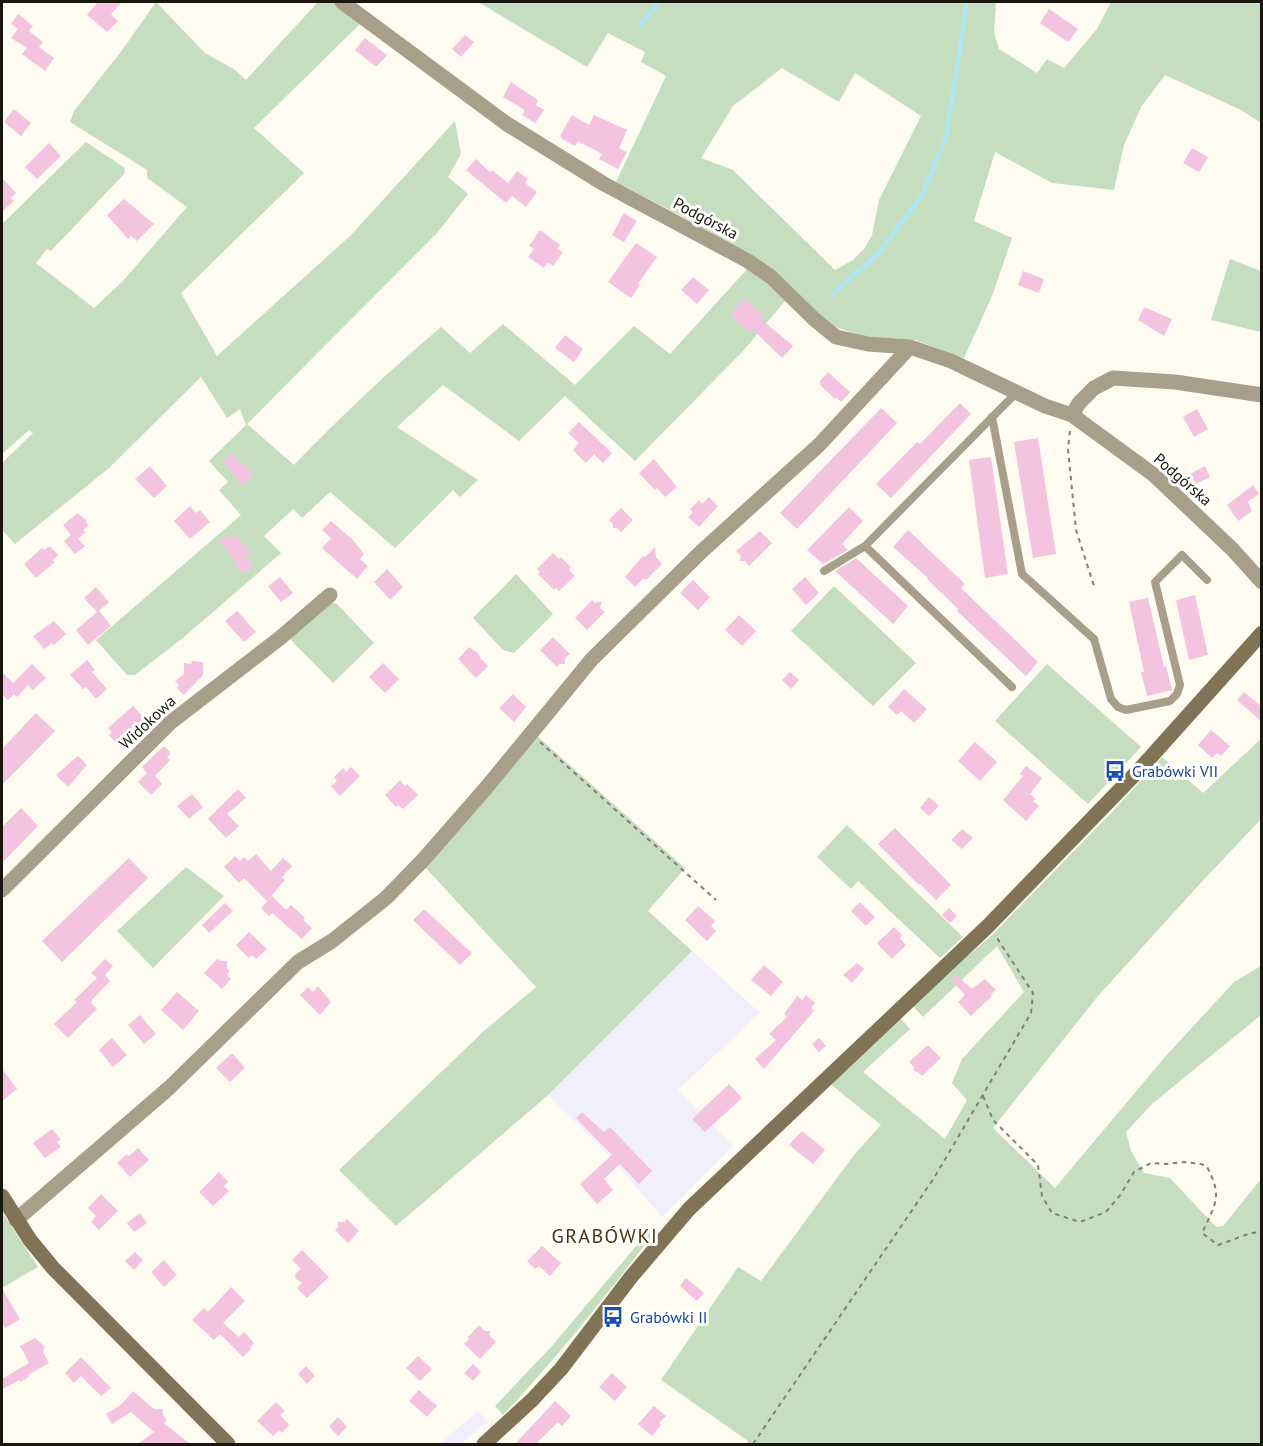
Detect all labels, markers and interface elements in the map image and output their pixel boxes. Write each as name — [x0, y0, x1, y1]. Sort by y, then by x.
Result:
street label: Podgórska — [670, 193, 742, 243]
street label: Podgórska — [1150, 448, 1216, 510]
street label: Widokowa — [114, 691, 180, 753]
bus stop icon: Grabówki VII — [1103, 759, 1127, 783]
place label: Grabówki VII — [1132, 761, 1218, 781]
district label: GRABÓWKI — [552, 1223, 658, 1249]
bus stop icon: Grabówki II — [601, 1305, 625, 1329]
place label: Grabówki II — [630, 1307, 708, 1327]

